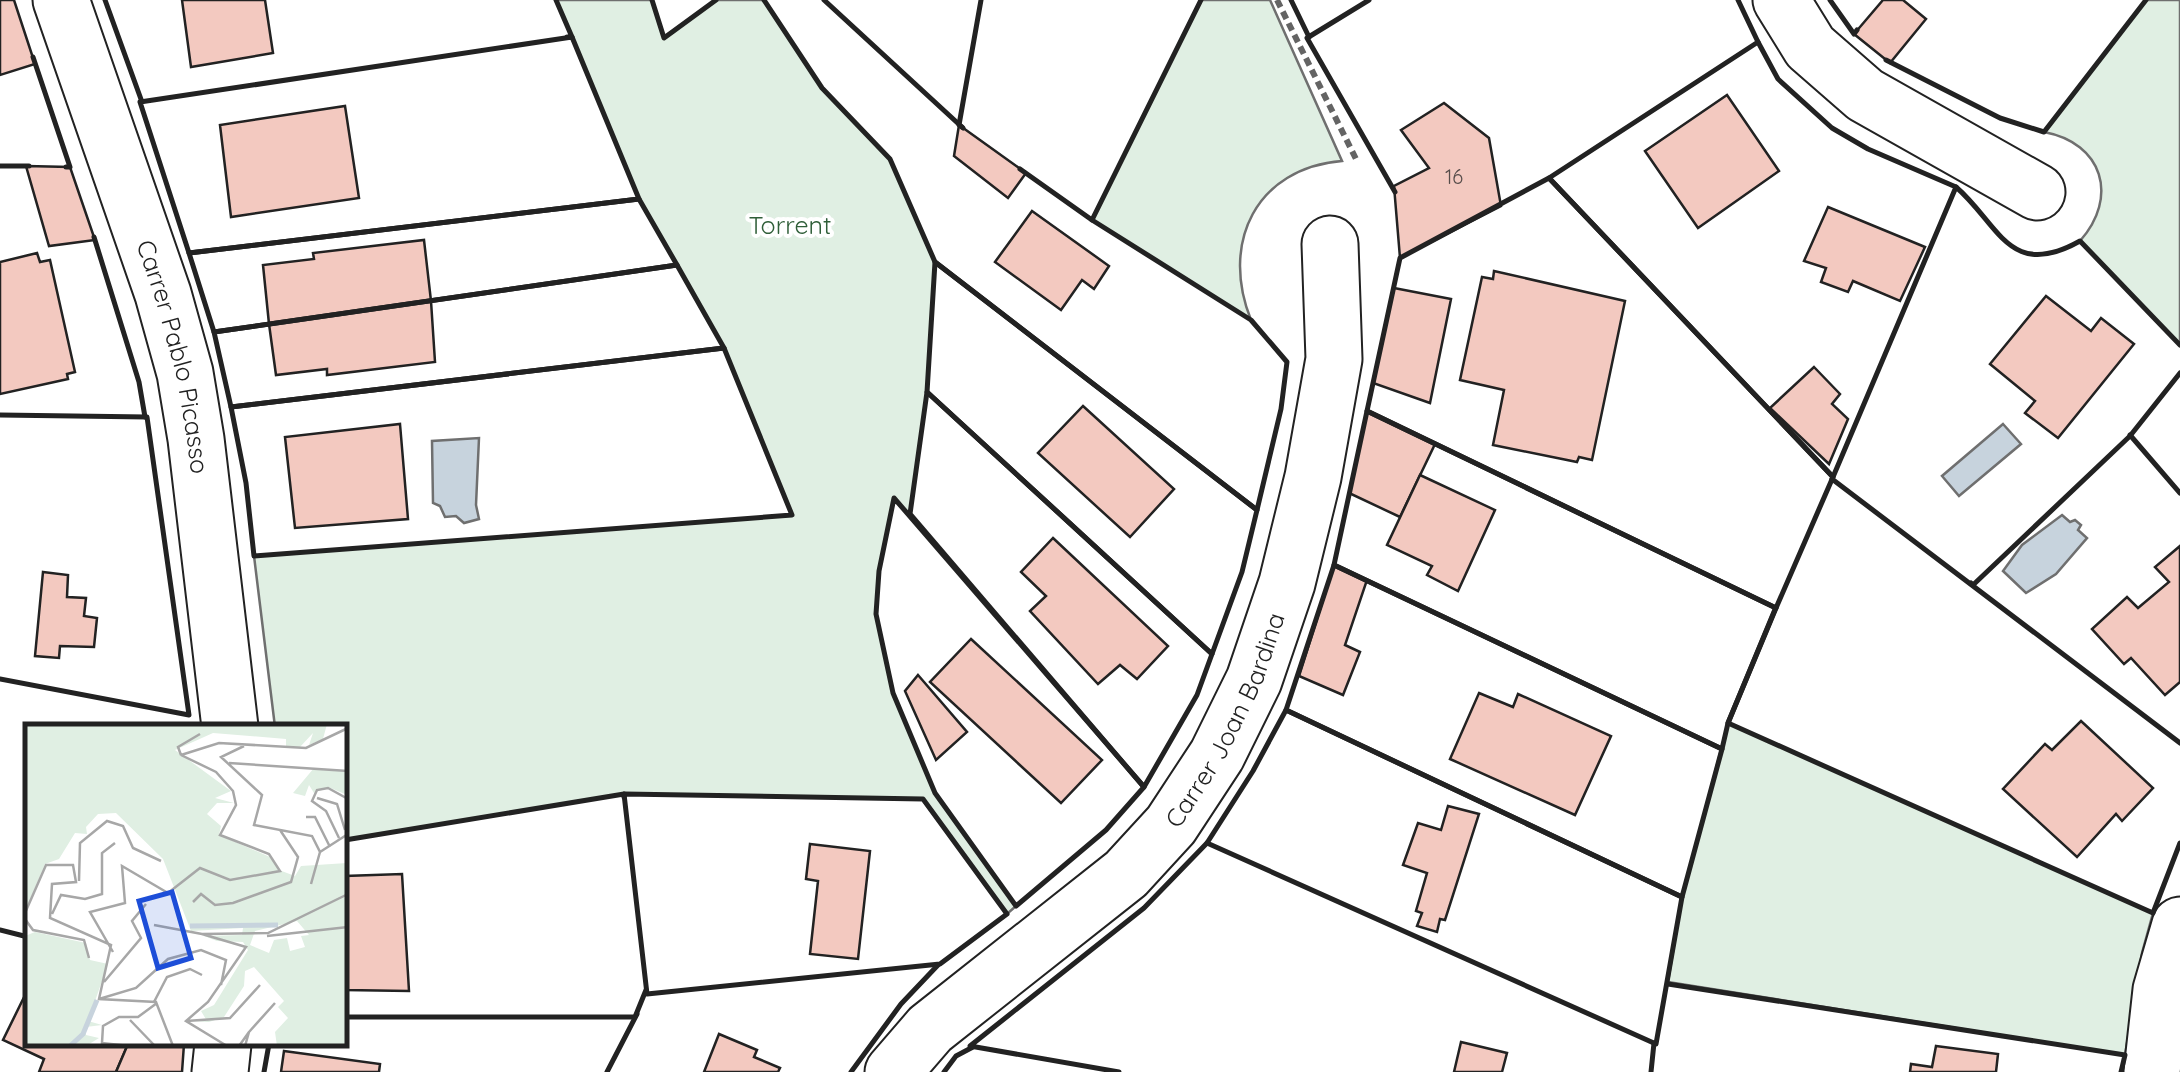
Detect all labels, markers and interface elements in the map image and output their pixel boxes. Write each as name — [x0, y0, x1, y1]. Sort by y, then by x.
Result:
house number: 16 — [1445, 164, 1463, 189]
park label: Torrent — [749, 209, 831, 240]
street label: Carrer Pablo Picasso — [130, 236, 216, 476]
street label: Carrer Joan Bardina — [1158, 608, 1291, 833]
inset map — [25, 724, 348, 1047]

